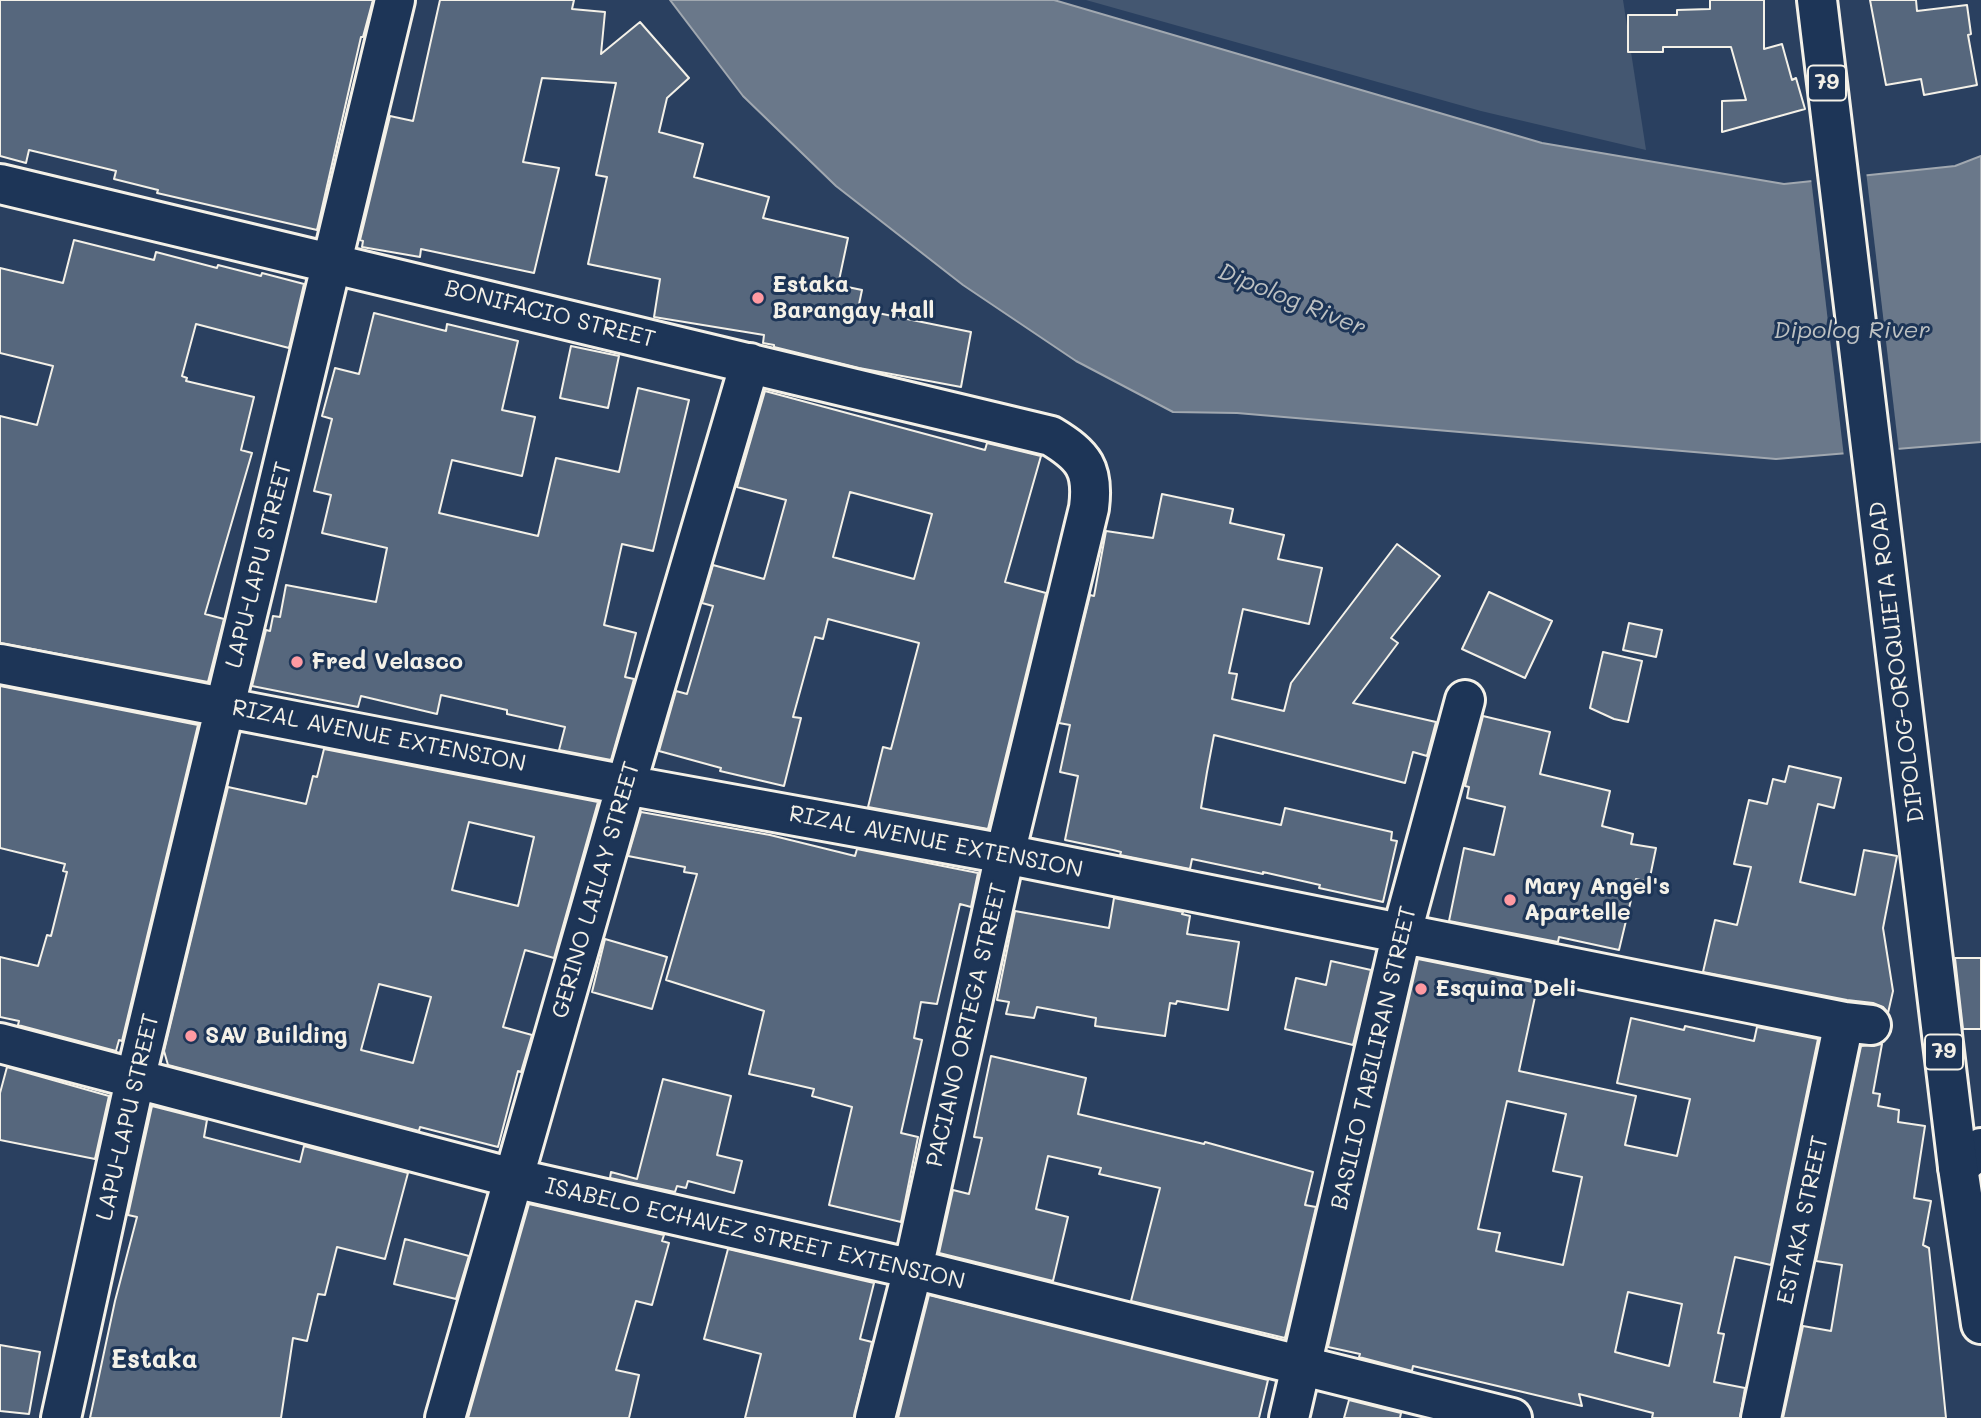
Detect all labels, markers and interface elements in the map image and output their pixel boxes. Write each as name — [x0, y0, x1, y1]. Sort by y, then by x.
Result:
road number: 79 — [1808, 66, 1846, 100]
water label: Dipolog River — [1214, 257, 1370, 343]
place label: Estaka Barangay Hall — [772, 271, 935, 325]
street label: BONIFACIO STREET — [442, 274, 658, 354]
marker: Estaka Barangay Hall — [750, 290, 766, 306]
water label: Dipolog River — [1773, 317, 1931, 345]
street label: LAPU-LAPU STREET — [220, 459, 298, 671]
street label: DIPOLOG-OROQUIETA ROAD — [1864, 500, 1930, 824]
place label: Fred Velasco — [311, 648, 463, 676]
marker: Fred Velasco — [289, 654, 305, 670]
street label: RIZAL AVENUE EXTENSION — [230, 694, 528, 778]
street label: GERINO LAILAY STREET — [546, 758, 646, 1022]
street label: RIZAL AVENUE EXTENSION — [787, 800, 1085, 884]
place label: Mary Angel's Apartelle — [1524, 873, 1670, 927]
street label: PACIANO ORTEGA STREET — [921, 880, 1013, 1170]
marker: Mary Angel's Apartelle — [1502, 892, 1518, 908]
street label: BASILIO TABILIRAN STREET — [1326, 903, 1422, 1213]
place label: Esquina Deli — [1435, 975, 1577, 1003]
marker: Esquina Deli — [1413, 981, 1429, 997]
street label: LAPU-LAPU STREET — [91, 1011, 165, 1223]
place label: SAV Building — [205, 1022, 347, 1050]
marker: SAV Building — [183, 1028, 199, 1044]
road number: 79 — [1925, 1034, 1963, 1070]
street label: ESTAKA STREET — [1772, 1133, 1834, 1307]
street label: ISABELO ECHAVEZ STREET EXTENSION — [542, 1172, 968, 1296]
district label: Estaka — [110, 1344, 198, 1376]

